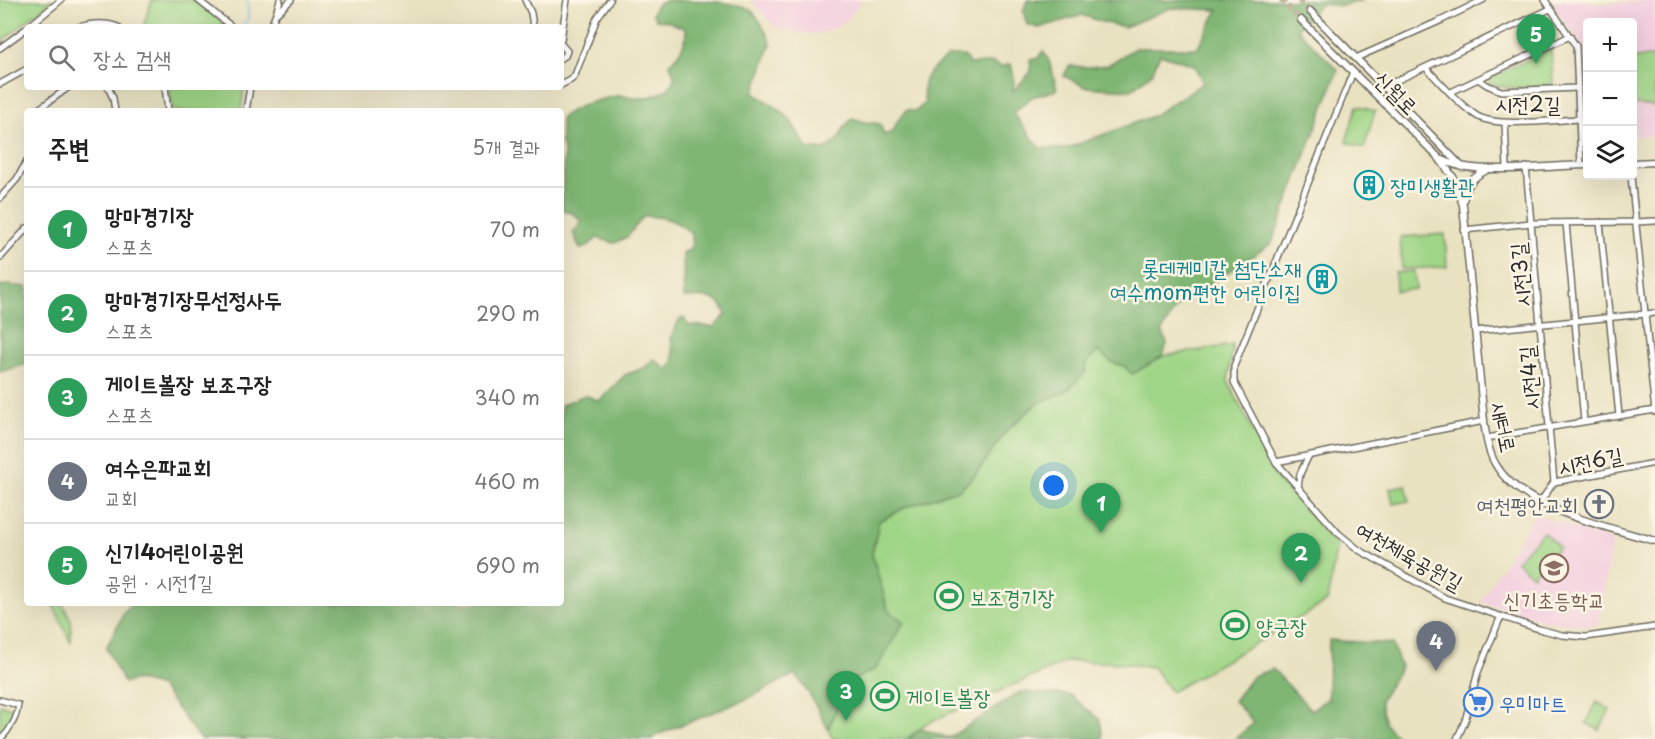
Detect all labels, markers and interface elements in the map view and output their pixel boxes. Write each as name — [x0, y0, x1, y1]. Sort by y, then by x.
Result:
pin: 5 — [1516, 14, 1556, 64]
map controls — [1583, 18, 1637, 180]
button: + — [1583, 18, 1637, 72]
search box — [24, 24, 564, 90]
icon: search — [45, 41, 78, 74]
text: 장소 검색 — [93, 41, 171, 74]
street label: 신월로 — [1368, 63, 1426, 121]
button: − — [1583, 72, 1637, 126]
street label: 시전2길 — [1495, 87, 1561, 119]
button: layers — [1583, 126, 1637, 180]
text: 주변 — [48, 128, 90, 167]
text: 5개 결과 — [472, 132, 540, 162]
building icon: 장미생활관 — [1353, 169, 1385, 201]
place label: 장미생활관 — [1390, 169, 1475, 201]
text: 망마경기장 — [105, 198, 194, 231]
text: 1 — [63, 214, 72, 244]
text: 70 m — [490, 214, 540, 244]
text: 스포츠 — [105, 231, 153, 261]
street label: 시전3길 — [1500, 241, 1538, 309]
place label: 롯데케미칼 첨단소재 여수mom편한 어린이집 — [1110, 251, 1301, 307]
building icon: 롯데케미칼 첨단소재 여수mom편한 어린이집 — [1306, 263, 1338, 295]
text: 망마경기장무선정사두 — [105, 282, 282, 315]
text: 2 — [60, 298, 75, 328]
text: 290 m — [476, 298, 540, 328]
text: 스포츠 — [105, 315, 153, 345]
street label: 시전4길 — [1509, 344, 1547, 412]
text: 게이트볼장 보조구장 — [105, 366, 271, 399]
text: 3 — [61, 382, 74, 412]
text: 340 m — [475, 382, 540, 412]
text: 스포츠 — [105, 399, 153, 429]
street label: 새터로 — [1484, 399, 1526, 455]
street label: 시전6길 — [1555, 438, 1625, 482]
text: 여수은파교회 — [105, 450, 211, 483]
text: 4 — [61, 466, 74, 496]
text: 460 m — [474, 466, 540, 496]
your location — [1039, 471, 1068, 500]
text: 교회 — [105, 483, 137, 513]
pin: 1 — [1082, 484, 1120, 533]
place label: 여천평안교회 — [1477, 488, 1578, 520]
church icon: 여천평안교회 — [1583, 488, 1615, 520]
street label: 여천체육공원길 — [1351, 512, 1470, 598]
text: 신기4어린이공원 — [105, 534, 244, 567]
pin: 2 — [1282, 534, 1320, 583]
text: 5 — [61, 550, 74, 580]
text: 690 m — [476, 550, 540, 580]
school or university icon: 신기초등학교 — [1538, 552, 1570, 584]
text: 공원 · 시전1길 — [105, 567, 213, 597]
sports icon: 보조경기장 — [933, 580, 965, 612]
place label: 보조경기장 — [970, 580, 1055, 612]
place label: 신기초등학교 — [1503, 583, 1605, 615]
sports icon: 양궁장 — [1219, 609, 1251, 641]
place label: 양궁장 — [1256, 609, 1307, 641]
pin: 4 — [1416, 622, 1456, 671]
pin: 3 — [826, 672, 866, 721]
sports icon: 게이트볼장 — [869, 680, 901, 712]
place label: 게이트볼장 — [906, 680, 991, 712]
supermarket icon: 우미마트 — [1462, 686, 1494, 718]
place label: 우미마트 — [1499, 686, 1567, 718]

